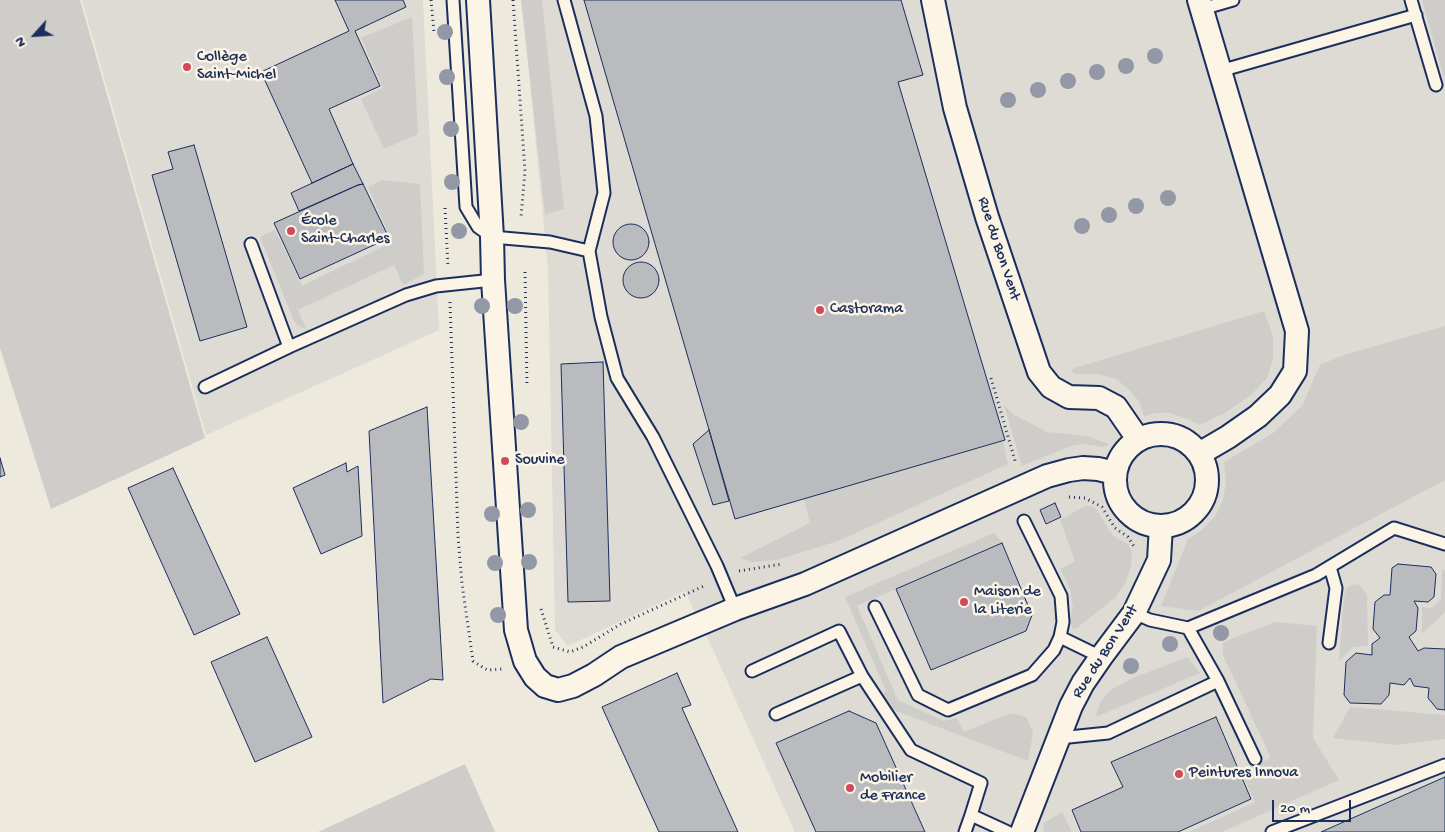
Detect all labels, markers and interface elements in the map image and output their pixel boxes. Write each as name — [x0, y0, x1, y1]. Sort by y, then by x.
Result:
north arrow — [10, 10, 60, 60]
text: N — [11, 34, 31, 50]
place label: Collège Saint-Michel — [197, 48, 276, 86]
marker: Collège Saint-Michel — [181, 61, 193, 73]
street label: Rue du Bon Vent — [972, 195, 1024, 303]
place label: École Saint-Charles — [301, 212, 389, 250]
marker: École Saint-Charles — [285, 225, 297, 237]
place label: Castorama — [830, 300, 903, 320]
marker: Castorama — [814, 304, 826, 316]
place label: Souvine — [515, 451, 565, 471]
marker: Souvine — [499, 455, 511, 467]
place label: Maison de la Literie — [974, 583, 1041, 621]
marker: Maison de la Literie — [958, 596, 970, 608]
street label: Rue du Bon Vent — [1069, 602, 1143, 702]
place label: Peintures Innova — [1189, 764, 1298, 784]
marker: Peintures Innova — [1173, 768, 1185, 780]
place label: Mobilier de France — [860, 769, 925, 807]
marker: Mobilier de France — [844, 782, 856, 794]
scale bar — [1275, 790, 1354, 822]
text: 20 m — [1280, 800, 1310, 818]

